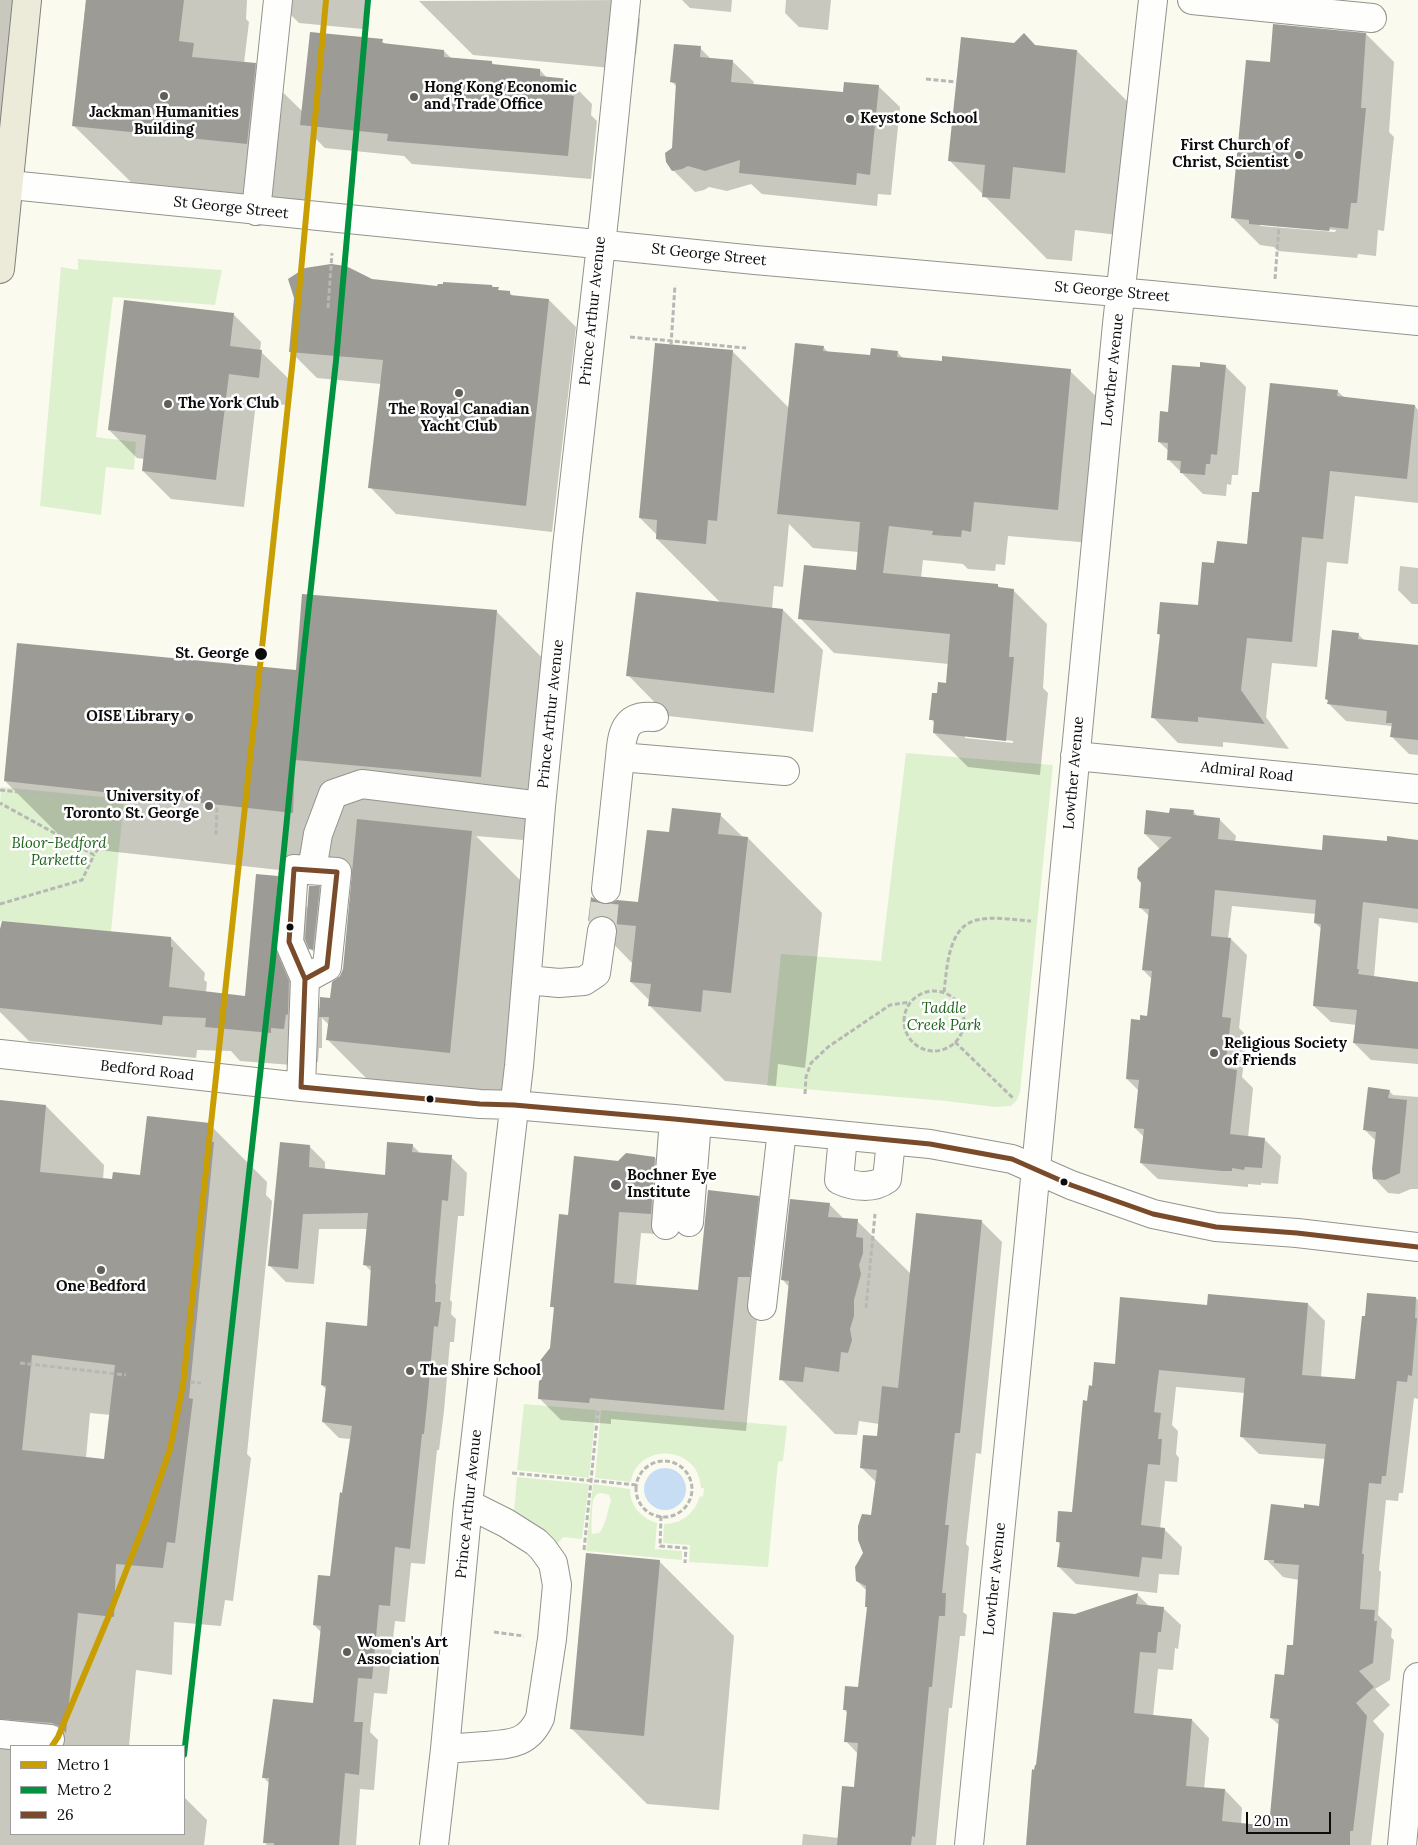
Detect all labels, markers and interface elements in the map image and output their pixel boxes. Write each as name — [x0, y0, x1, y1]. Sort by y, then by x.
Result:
place label: Hong Kong Economic and Trade Office — [424, 79, 577, 114]
marker: Jackman Humanities Building — [158, 90, 170, 102]
marker: Hong Kong Economic and Trade Office — [408, 91, 420, 103]
place label: Jackman Humanities Building — [89, 104, 239, 139]
place label: Keystone School — [860, 110, 978, 128]
marker: Keystone School — [844, 113, 856, 125]
place label: First Church of Christ, Scientist — [1172, 137, 1289, 172]
marker: First Church of Christ, Scientist — [1293, 149, 1305, 161]
street label: St George Street — [173, 193, 289, 223]
street label: Prince Arthur Avenue — [576, 235, 610, 387]
street label: St George Street — [651, 240, 767, 270]
street label: St George Street — [1054, 278, 1170, 306]
street label: Lowther Avenue — [1098, 313, 1128, 427]
marker: The Royal Canadian Yacht Club — [453, 387, 465, 399]
place label: The York Club — [178, 395, 279, 413]
marker: The York Club — [162, 398, 174, 410]
place label: The Royal Canadian Yacht Club — [388, 401, 530, 436]
street label: Prince Arthur Avenue — [534, 638, 568, 790]
place label: St. George — [175, 645, 249, 663]
marker: St. George — [253, 646, 269, 662]
place label: OISE Library — [86, 708, 179, 726]
marker: OISE Library — [183, 711, 195, 723]
street label: Lowther Avenue — [1060, 716, 1088, 830]
street label: Admiral Road — [1200, 758, 1294, 786]
place label: University of Toronto St. George — [64, 788, 199, 823]
marker: University of Toronto St. George — [203, 800, 215, 812]
park label: Bloor-Bedford Parkette — [12, 835, 106, 870]
unlabelled marker — [285, 922, 295, 932]
park label: Taddle Creek Park — [907, 1000, 981, 1035]
place label: Religious Society of Friends — [1224, 1035, 1347, 1070]
marker: Religious Society of Friends — [1208, 1047, 1220, 1059]
street label: Bedford Road — [99, 1057, 195, 1085]
unlabelled marker — [425, 1094, 435, 1104]
place label: Bochner Eye Institute — [627, 1167, 717, 1202]
unlabelled marker — [1059, 1177, 1069, 1187]
marker: Bochner Eye Institute — [609, 1178, 623, 1192]
marker: One Bedford — [95, 1264, 107, 1276]
place label: One Bedford — [56, 1278, 146, 1296]
place label: The Shire School — [420, 1362, 541, 1380]
marker: The Shire School — [404, 1365, 416, 1377]
street label: Prince Arthur Avenue — [452, 1428, 486, 1580]
street label: Lowther Avenue — [980, 1522, 1010, 1636]
place label: Women's Art Association — [357, 1634, 448, 1669]
marker: Women's Art Association — [341, 1646, 353, 1658]
legend — [10, 1745, 185, 1835]
text: Metro 1 — [57, 1755, 109, 1774]
text: Metro 2 — [57, 1780, 112, 1799]
scale bar — [1248, 1802, 1333, 1834]
text: 26 — [57, 1805, 74, 1824]
text: 20 m — [1254, 1811, 1289, 1830]

